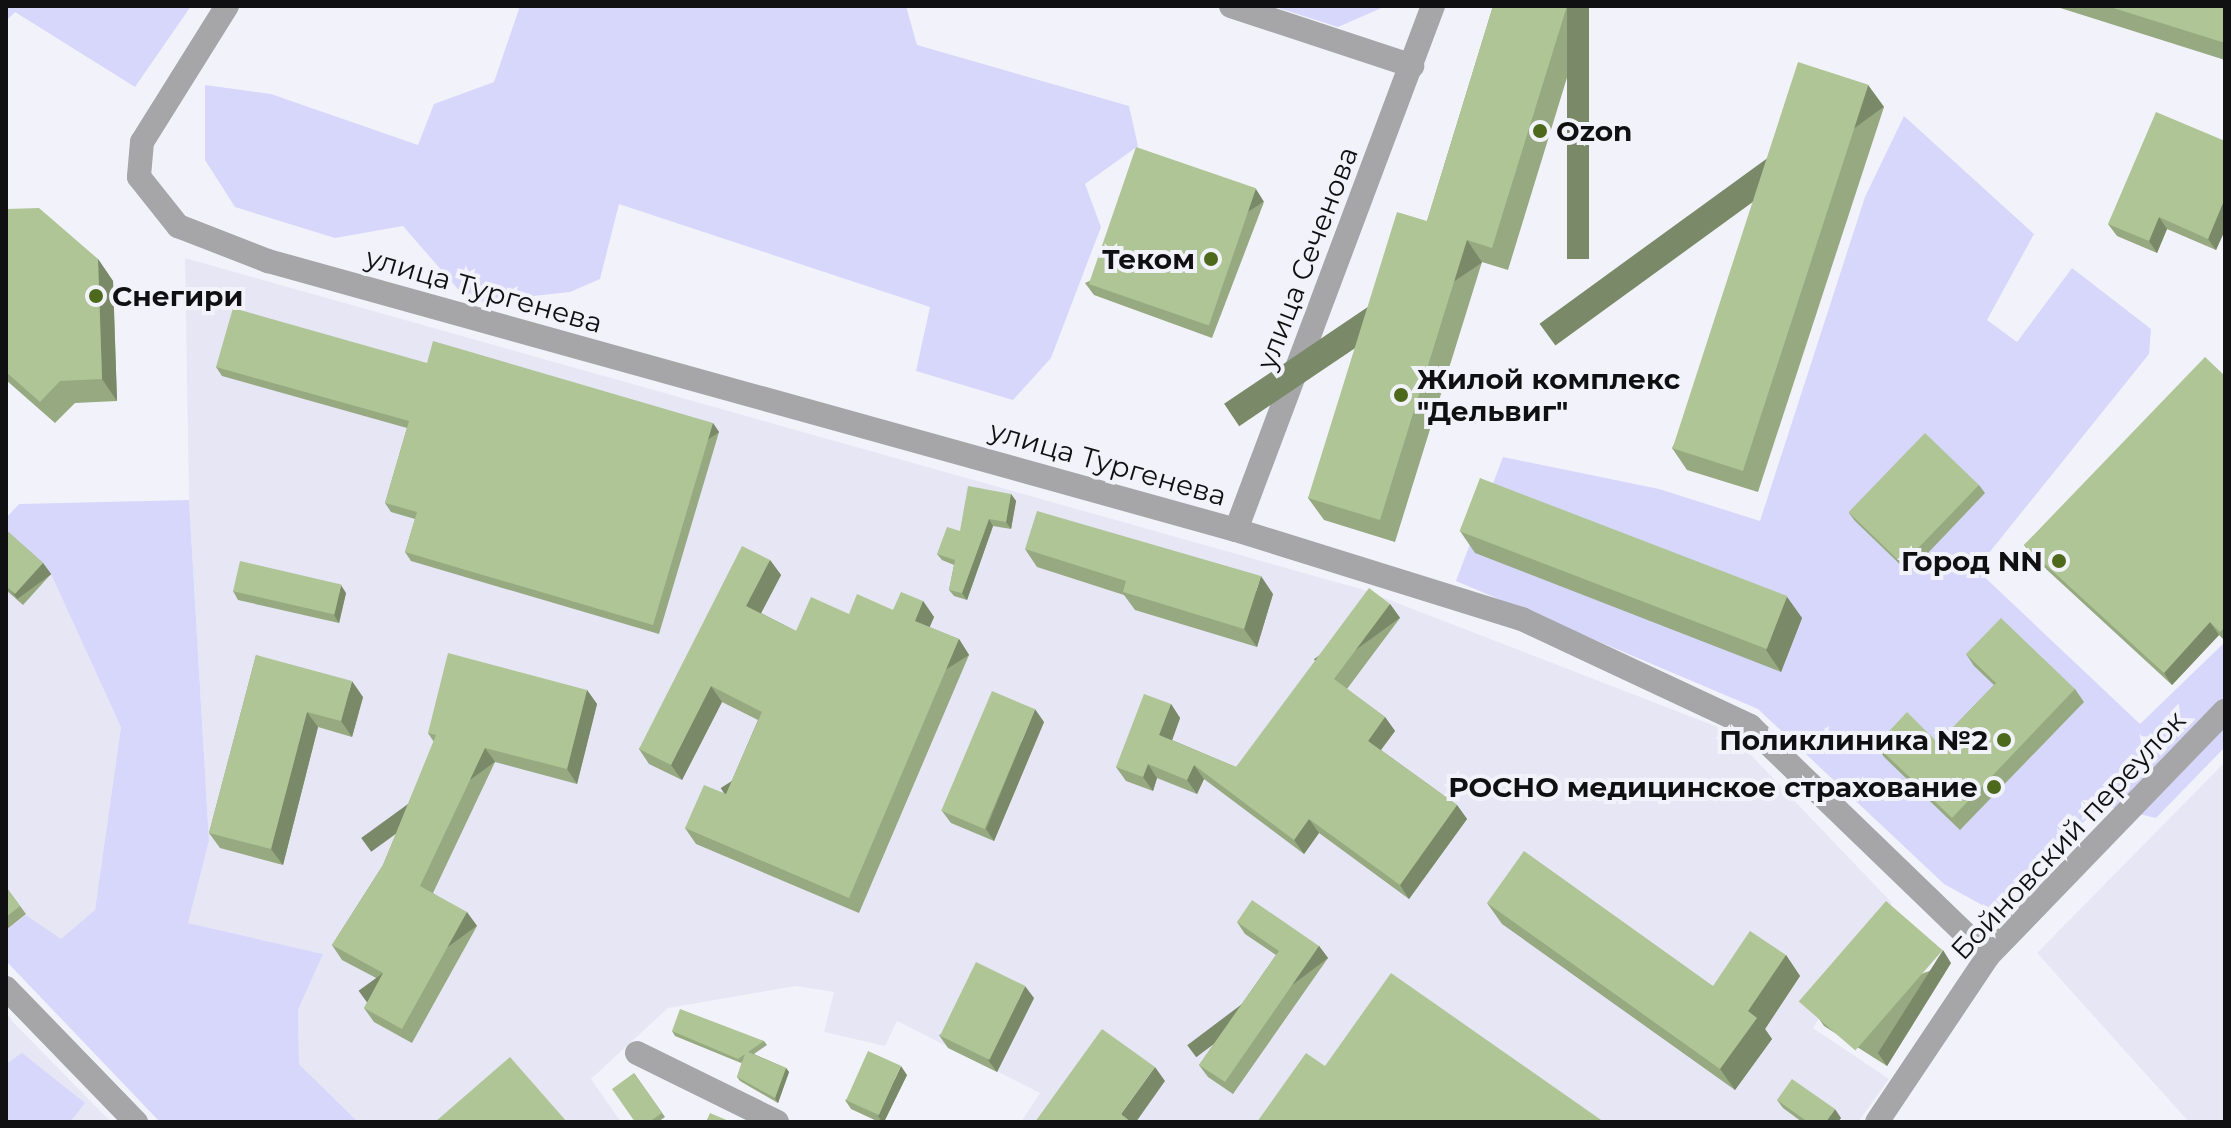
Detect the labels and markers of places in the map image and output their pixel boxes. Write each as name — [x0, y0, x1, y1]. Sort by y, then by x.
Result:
place label: Ozon — [1556, 114, 1632, 148]
marker: Ozon — [1531, 122, 1549, 140]
place label: Теком — [1102, 242, 1195, 276]
marker: Теком — [1202, 250, 1220, 268]
place label: Снегири — [112, 279, 243, 313]
marker: Снегири — [87, 287, 105, 305]
place label: Жилой комплекс "Дельвиг" — [1417, 362, 1680, 428]
marker: Жилой комплекс "Дельвиг" — [1392, 386, 1410, 404]
place label: Город NN — [1901, 544, 2043, 578]
marker: Город NN — [2050, 552, 2068, 570]
place label: Поликлиника №2 — [1719, 723, 1988, 757]
marker: Поликлиника №2 — [1995, 731, 2013, 749]
place label: РОСНО медицинское страхование — [1448, 770, 1978, 804]
marker: РОСНО медицинское страхование — [1985, 778, 2003, 796]

